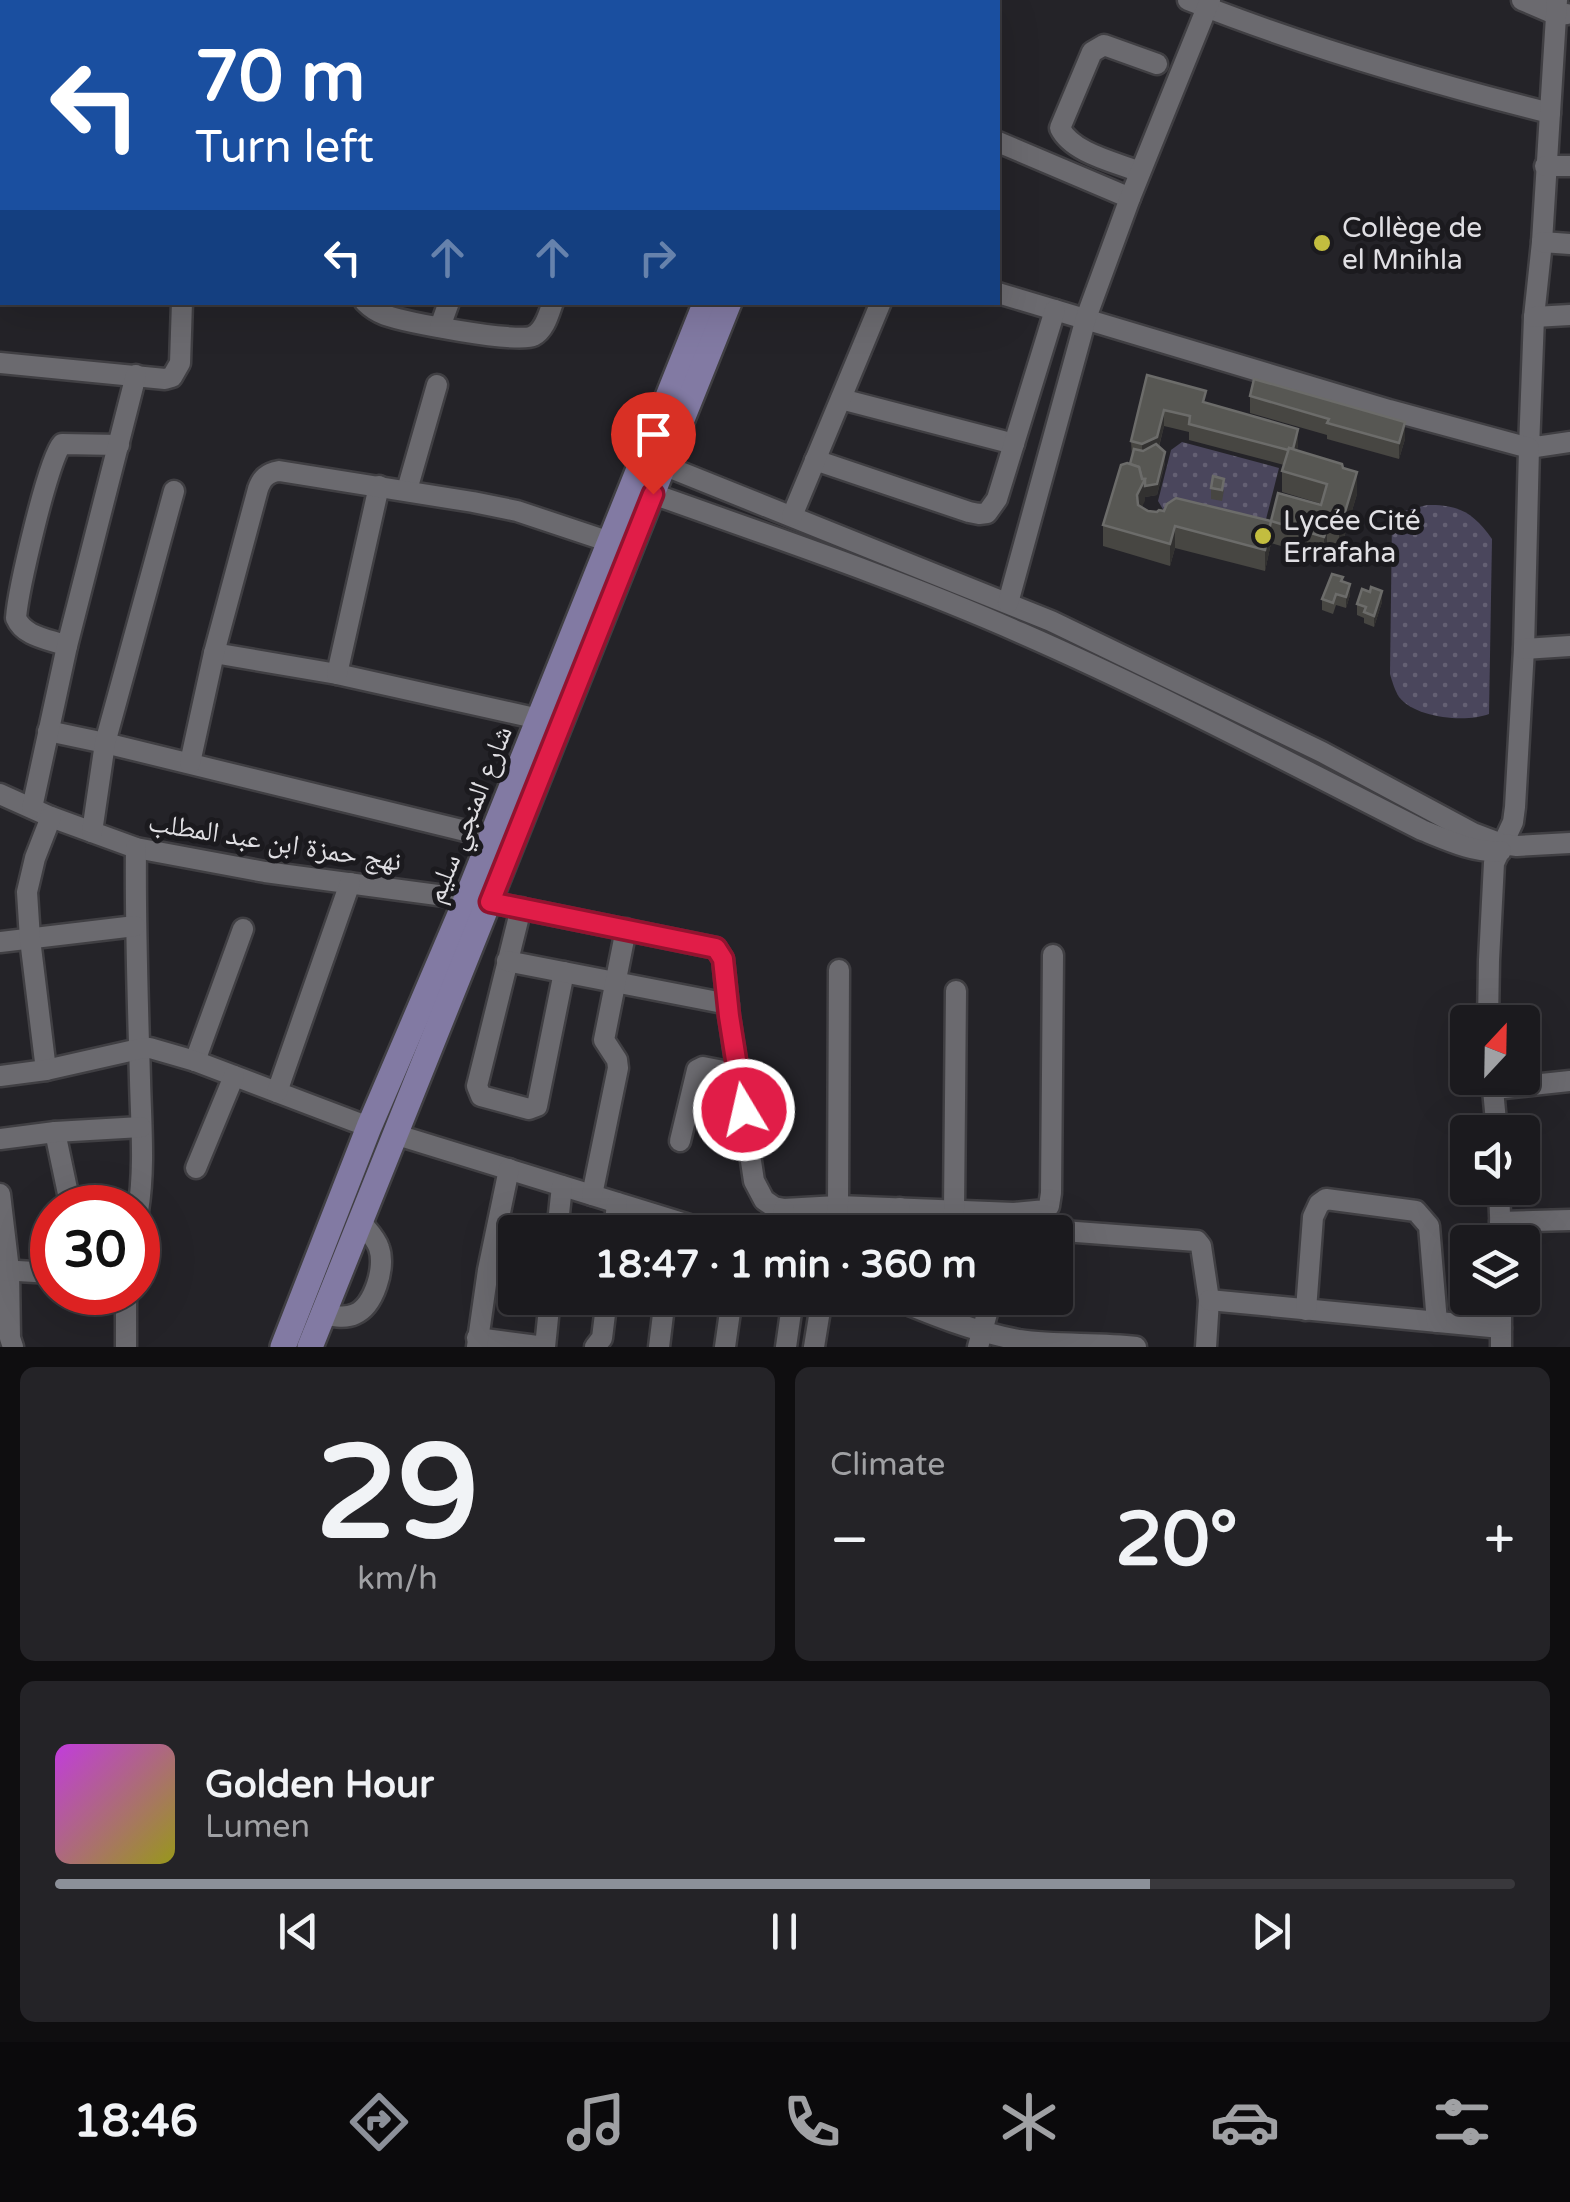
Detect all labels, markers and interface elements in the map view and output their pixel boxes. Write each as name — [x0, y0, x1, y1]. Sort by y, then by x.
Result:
text: 70 m — [195, 36, 365, 120]
icon: left — [30, 40, 160, 170]
text: Turn left — [195, 121, 374, 175]
place label: Collège de el Mnihla — [1342, 211, 1482, 277]
icon: left — [315, 230, 370, 285]
icon: ahead — [420, 230, 475, 285]
icon: ahead — [525, 230, 580, 285]
icon: right — [630, 230, 685, 285]
marker: Collège de el Mnihla — [1311, 232, 1333, 254]
pin — [611, 392, 696, 495]
icon: arrive — [626, 407, 681, 462]
place label: Lycée Cité Errafaha — [1283, 504, 1421, 570]
marker: Lycée Cité Errafaha — [1252, 525, 1274, 547]
street label: شارع المنجي سليم — [418, 721, 525, 910]
street label: نهج حمزة ابن عبد المطلب — [146, 805, 404, 879]
north arrow — [1450, 1005, 1540, 1095]
map controls — [1450, 1005, 1540, 1315]
position arrow — [692, 1058, 796, 1162]
button: sound — [1450, 1115, 1540, 1205]
speed limit sign: 30 — [30, 1185, 160, 1315]
button: layers — [1450, 1225, 1540, 1315]
text: 18:47 · 1 min · 360 m — [594, 1242, 977, 1288]
text: 29 — [316, 1417, 479, 1573]
text: Climate — [830, 1446, 945, 1484]
text: 20° — [1115, 1495, 1238, 1585]
text: − — [830, 1508, 869, 1574]
text: + — [1484, 1508, 1515, 1574]
text: km/h — [357, 1560, 438, 1598]
text: Golden Hour — [205, 1762, 434, 1808]
text: Lumen — [205, 1808, 310, 1846]
icon: previous — [271, 1904, 326, 1959]
icon: pause — [757, 1904, 812, 1959]
icon: next — [1244, 1904, 1299, 1959]
icon: directions — [344, 2087, 414, 2157]
icon: music — [561, 2087, 631, 2157]
icon: phone — [777, 2087, 847, 2157]
icon: climate — [994, 2087, 1064, 2157]
icon: car — [1210, 2087, 1280, 2157]
icon: filters — [1427, 2087, 1497, 2157]
text: 18:46 — [73, 2095, 198, 2149]

